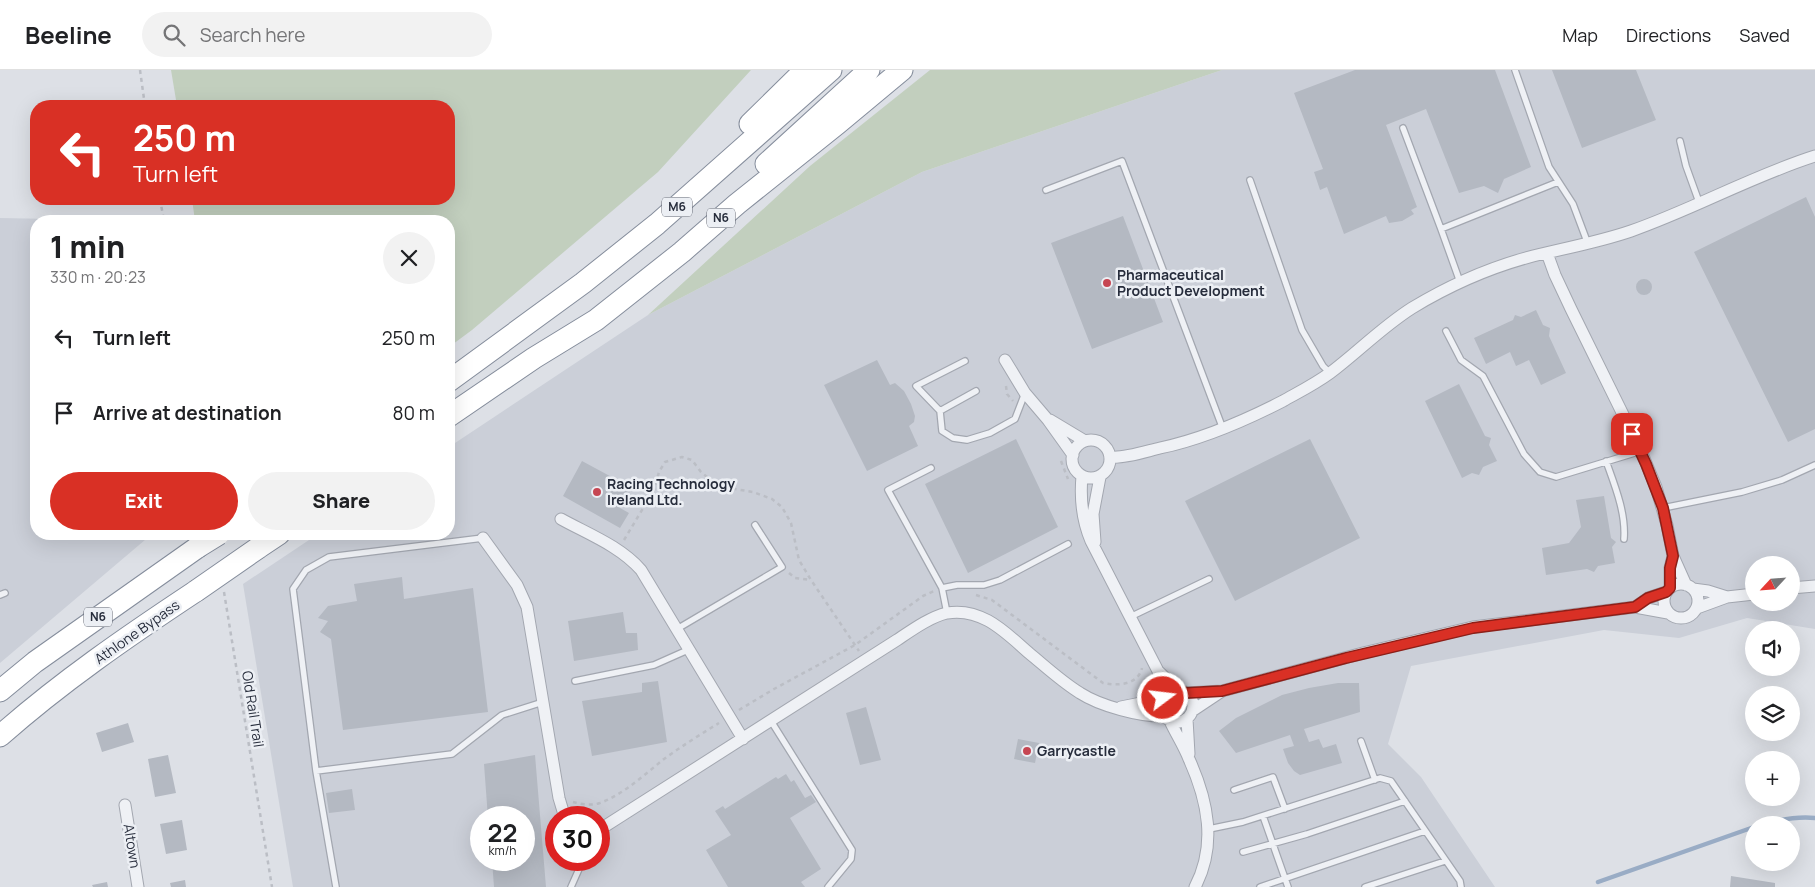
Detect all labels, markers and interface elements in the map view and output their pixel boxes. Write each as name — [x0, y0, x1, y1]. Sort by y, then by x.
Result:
search box — [142, 12, 492, 57]
text: Beeline — [25, 18, 112, 51]
icon: search — [160, 21, 188, 49]
text: Search here — [200, 22, 305, 48]
text: Map — [1562, 23, 1598, 47]
text: Directions — [1626, 23, 1711, 47]
text: Saved — [1739, 23, 1790, 47]
text: 250 m — [133, 114, 236, 162]
icon: left — [50, 120, 115, 185]
text: Turn left — [133, 159, 218, 189]
road number: M6 — [662, 198, 692, 216]
road number: N6 — [707, 208, 735, 228]
text: 1 min — [50, 226, 125, 267]
button: close — [383, 232, 435, 284]
place label: Pharmaceutical Product Development — [1117, 265, 1265, 300]
text: 330 m · 20:23 — [50, 266, 146, 288]
marker: Pharmaceutical Product Development — [1101, 277, 1113, 289]
icon: left — [50, 324, 78, 352]
text: Turn left — [93, 325, 171, 351]
text: 250 m — [382, 325, 435, 351]
icon: arrive — [50, 399, 78, 427]
text: Arrive at destination — [93, 400, 282, 426]
text: 80 m — [392, 400, 435, 426]
pin — [1611, 413, 1653, 455]
icon: arrive — [1618, 420, 1646, 448]
button: Exit — [50, 472, 238, 530]
button: Share — [248, 472, 435, 530]
place label: Racing Technology Ireland Ltd. — [607, 474, 735, 509]
marker: Racing Technology Ireland Ltd. — [591, 486, 603, 498]
north arrow — [1745, 556, 1800, 611]
map controls — [1745, 556, 1800, 871]
street label: Athlone Bypass — [90, 595, 183, 668]
road number: N6 — [84, 608, 112, 626]
button: sound — [1745, 621, 1800, 676]
street label: Old Rail Trail — [238, 669, 269, 749]
position arrow — [1136, 671, 1188, 723]
button: layers — [1745, 686, 1800, 741]
place label: Garrycastle — [1037, 741, 1116, 760]
marker: Garrycastle — [1021, 745, 1033, 757]
button: + — [1745, 751, 1800, 806]
speed limit sign: 30 — [545, 806, 610, 871]
text: 22 — [488, 815, 517, 850]
button: − — [1745, 816, 1800, 871]
street label: Altown — [120, 822, 145, 869]
text: km/h — [489, 842, 516, 859]

